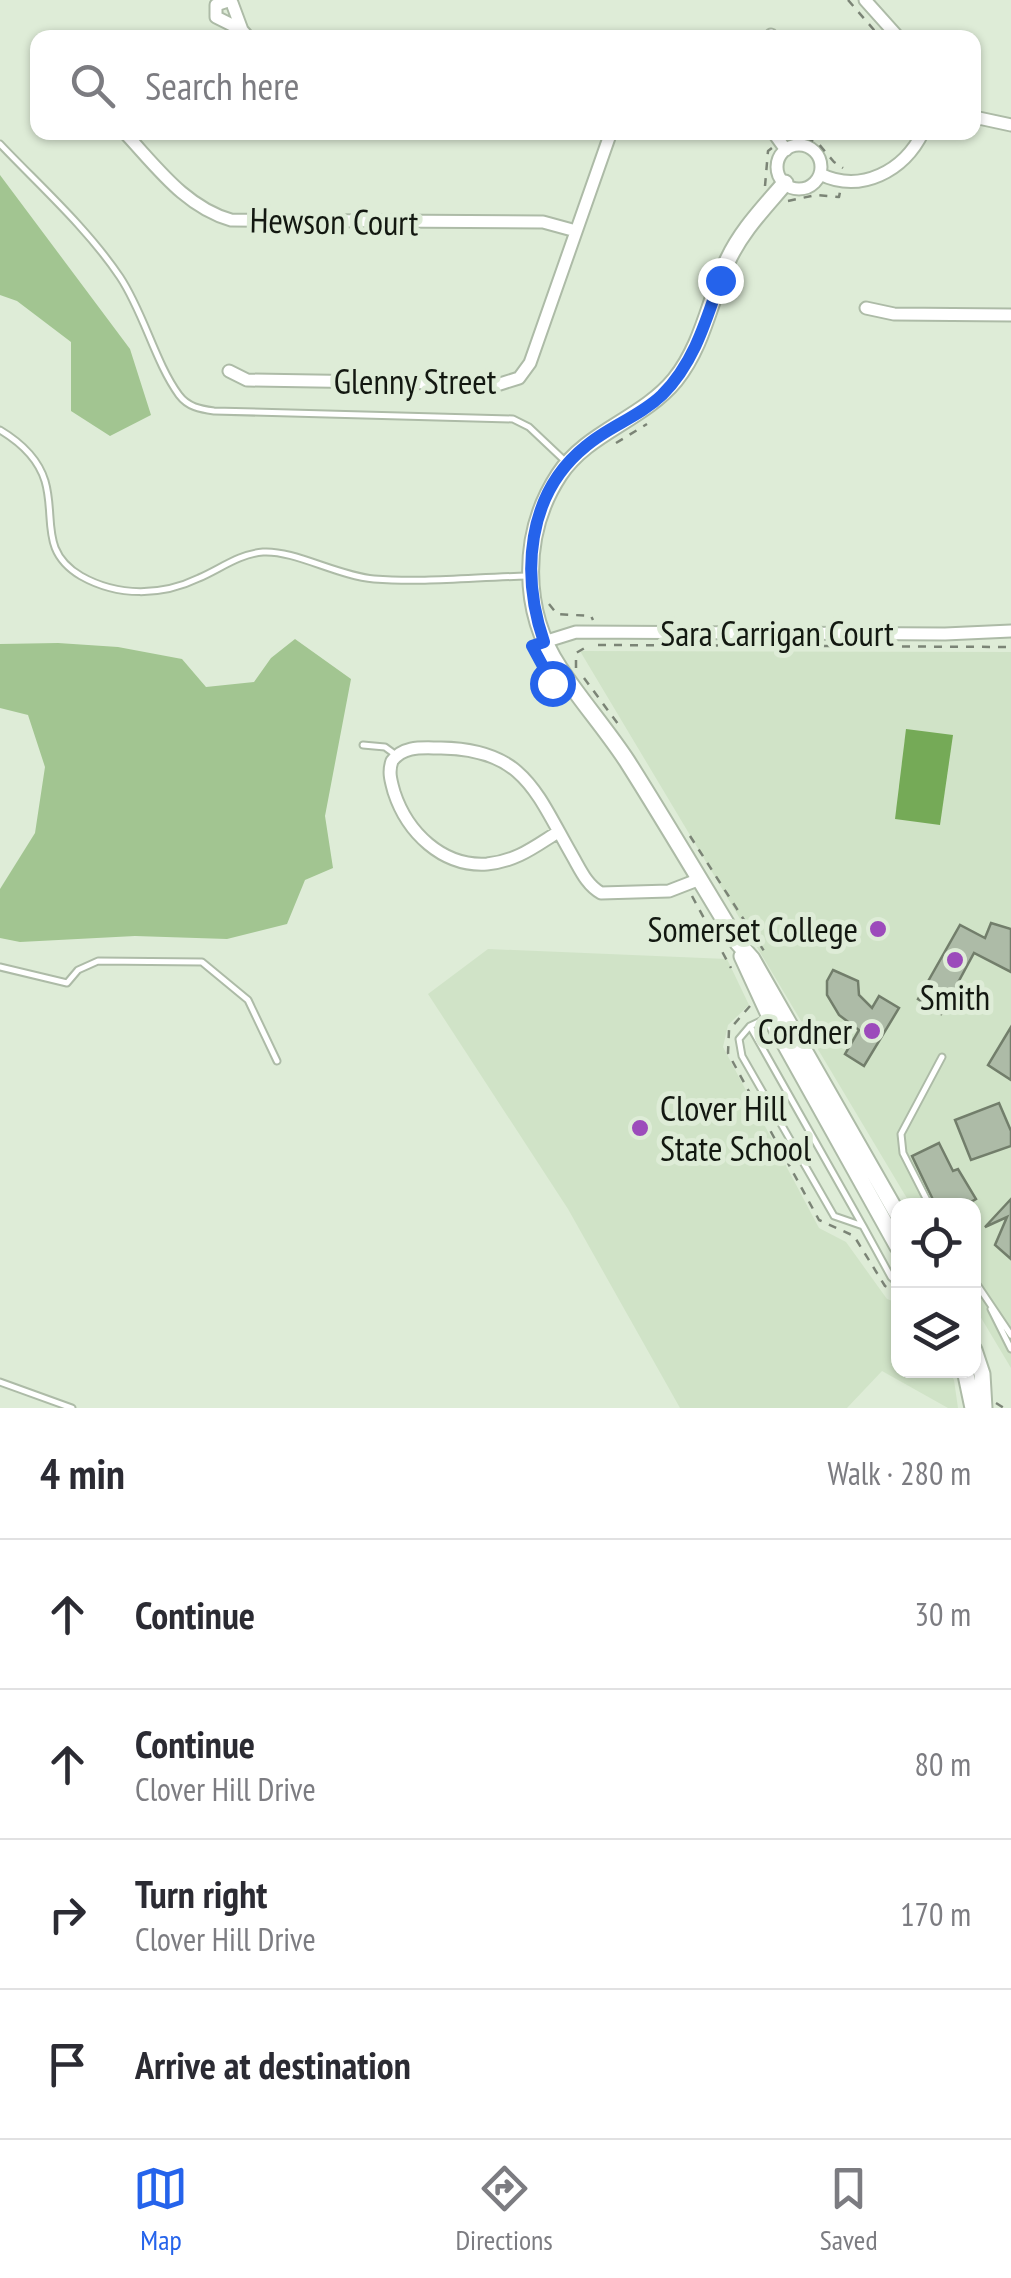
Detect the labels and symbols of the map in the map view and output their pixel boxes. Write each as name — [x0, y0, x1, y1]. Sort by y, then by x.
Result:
street label: Hewson Court — [249, 197, 419, 245]
route end — [698, 258, 744, 304]
street label: Glenny Street — [334, 358, 497, 404]
street label: Sara Carrigan Court — [660, 610, 894, 656]
route start — [530, 661, 576, 707]
place label: Somerset College — [648, 906, 858, 952]
marker: Somerset College — [867, 918, 889, 940]
marker: Smith — [944, 949, 966, 971]
place label: Smith — [920, 974, 990, 1020]
place label: Cordner — [758, 1008, 852, 1054]
marker: Cordner — [861, 1020, 883, 1042]
place label: Clover Hill State School — [660, 1085, 811, 1171]
marker: Clover Hill State School — [629, 1117, 651, 1139]

